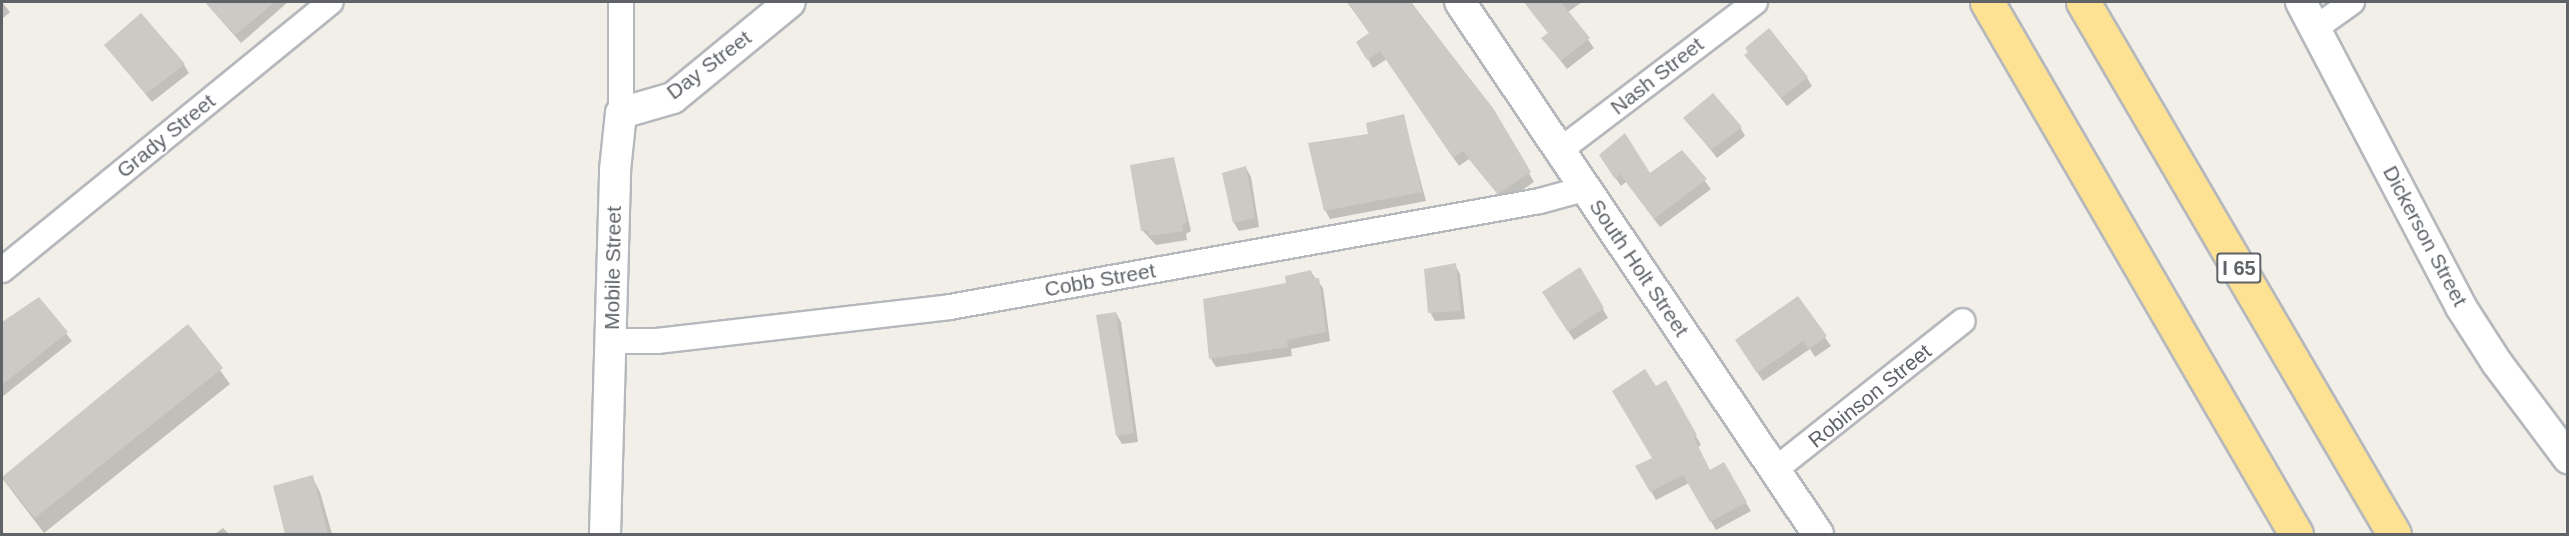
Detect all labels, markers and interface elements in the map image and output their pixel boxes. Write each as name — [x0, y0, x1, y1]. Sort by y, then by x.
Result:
street label: Day Street — [662, 25, 756, 105]
street label: Nash Street — [1606, 32, 1708, 120]
street label: Grady Street — [112, 89, 220, 183]
street label: Dickerson Street — [2377, 162, 2473, 310]
street label: South Holt Street — [1584, 195, 1694, 341]
street label: Mobile Street — [599, 206, 627, 330]
road number: I 65 — [2215, 251, 2263, 285]
street label: Cobb Street — [1043, 258, 1157, 302]
street label: Robinson Street — [1804, 339, 1936, 453]

